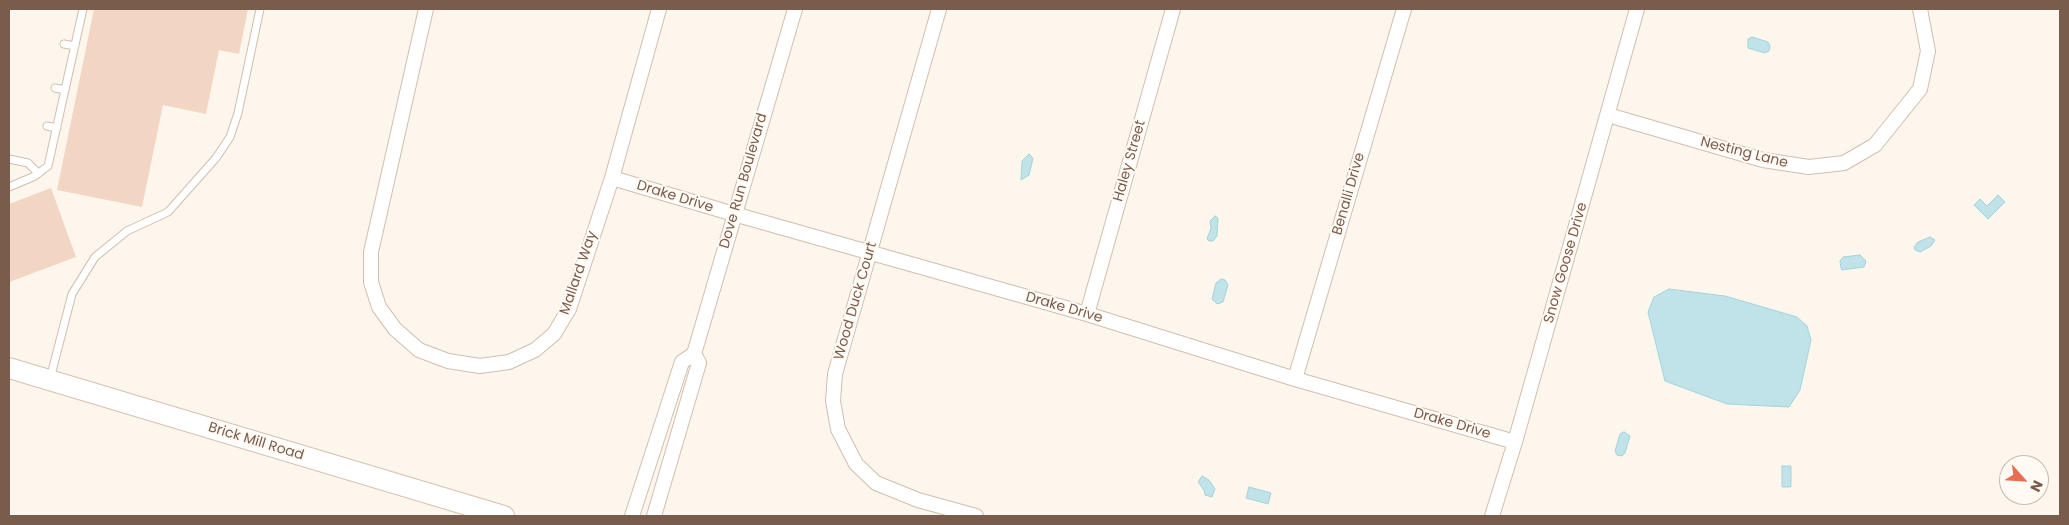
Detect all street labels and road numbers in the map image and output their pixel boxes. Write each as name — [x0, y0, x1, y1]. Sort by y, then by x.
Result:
street label: Dove Run Boulevard — [717, 111, 771, 251]
street label: Haley Street — [1110, 118, 1150, 204]
street label: Nesting Lane — [1698, 134, 1790, 172]
street label: Benalli Drive — [1329, 151, 1369, 237]
street label: Drake Drive — [635, 177, 715, 217]
street label: Snow Goose Drive — [1541, 201, 1591, 325]
street label: Mallard Way — [557, 229, 601, 317]
street label: Wood Duck Court — [831, 240, 881, 362]
street label: Drake Drive — [1024, 289, 1104, 327]
street label: Drake Drive — [1412, 405, 1492, 443]
street label: Brick Mill Road — [206, 419, 306, 465]

